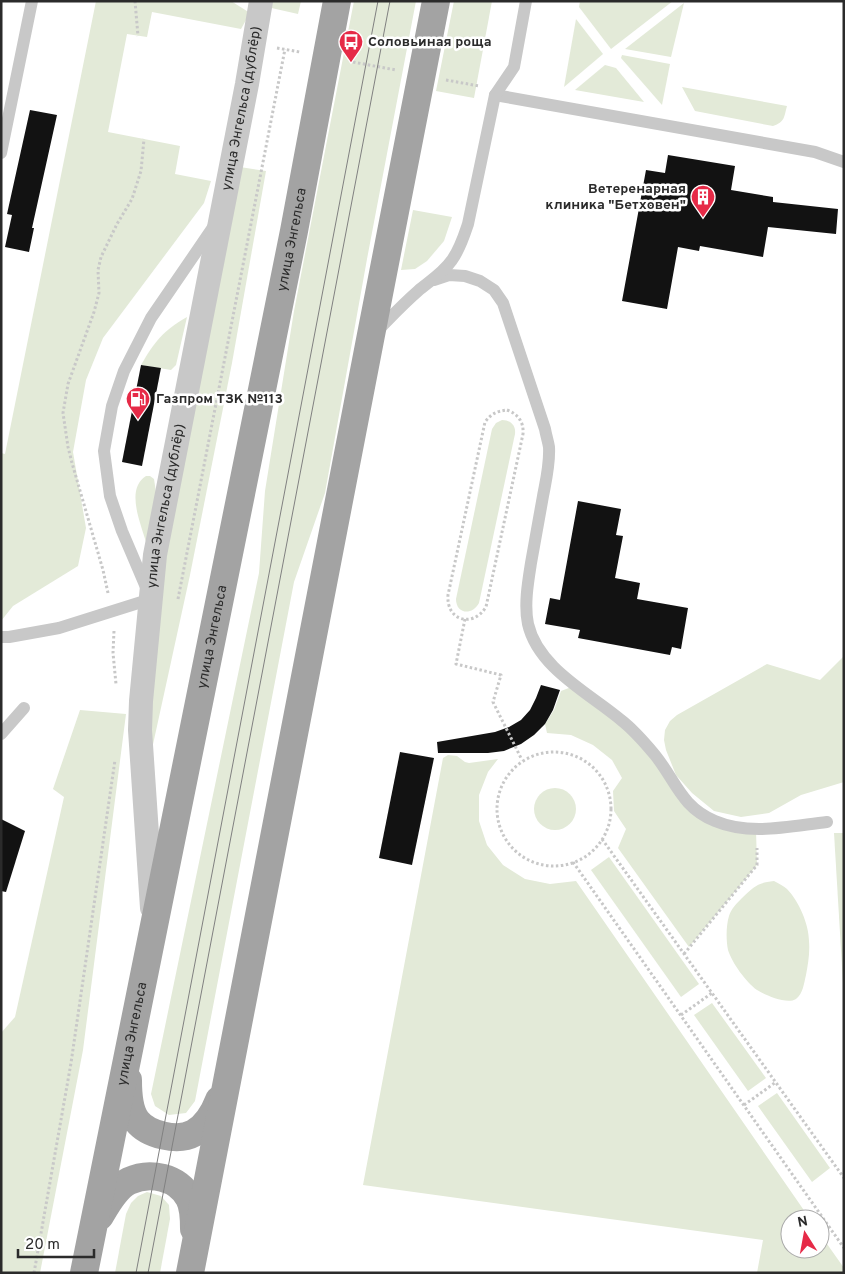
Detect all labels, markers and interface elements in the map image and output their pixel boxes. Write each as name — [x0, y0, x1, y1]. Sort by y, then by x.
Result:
street label: улица Энгельса (дублёр) — [218, 25, 265, 192]
bus stop icon: Соловьиная роща — [338, 29, 364, 63]
place label: Соловьиная роща — [368, 34, 492, 51]
place label: Ветеренарная клиника "Бетховен" — [545, 181, 686, 214]
building icon: Ветеренарная клиника "Бетховен" — [690, 184, 716, 218]
street label: улица Энгельса — [274, 187, 310, 293]
fuel station icon: Газпром ТЗК №113 — [125, 386, 151, 420]
place label: Газпром ТЗК №113 — [156, 391, 283, 408]
street label: улица Энгельса (дублёр) — [143, 422, 189, 589]
street label: улица Энгельса — [194, 584, 231, 690]
street label: улица Энгельса — [113, 981, 151, 1087]
north arrow — [780, 1209, 830, 1259]
text: N — [796, 1213, 809, 1232]
scale bar — [18, 1226, 94, 1258]
text: 20 m — [25, 1236, 60, 1255]

